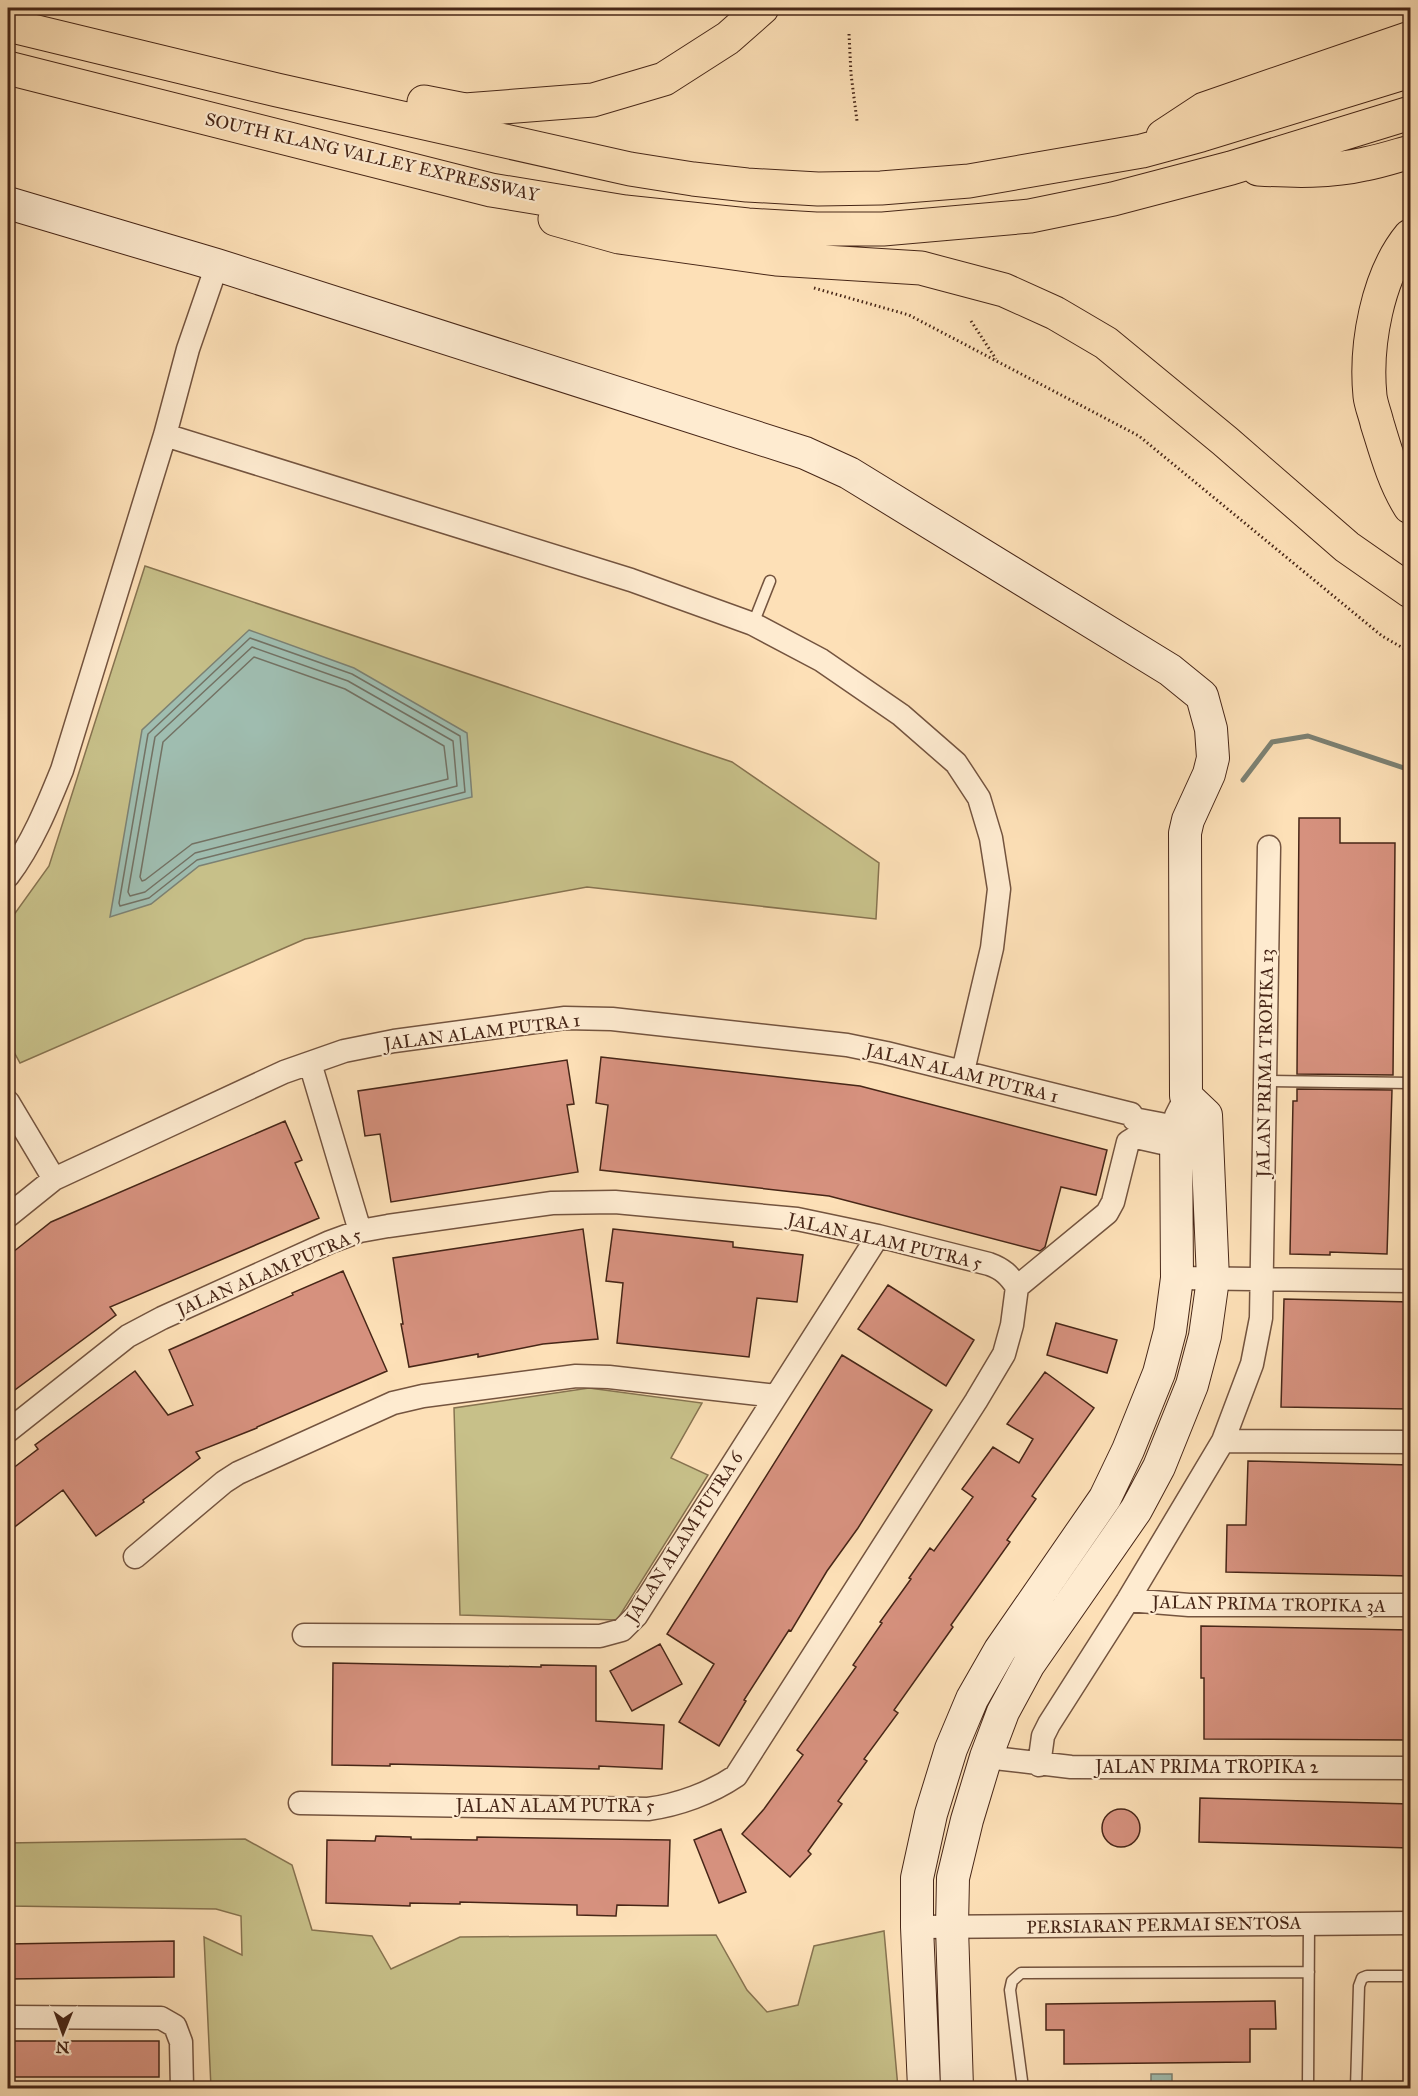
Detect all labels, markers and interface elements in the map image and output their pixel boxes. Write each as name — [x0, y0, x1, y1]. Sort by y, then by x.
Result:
street label: SOUTH KLANG VALLEY EXPRESSWAY — [203, 108, 542, 206]
street label: JALAN PRIMA TROPIKA 13 — [1252, 948, 1279, 1180]
street label: JALAN ALAM PUTRA 1 — [381, 1009, 581, 1056]
street label: JALAN ALAM PUTRA 1 — [861, 1038, 1060, 1109]
street label: JALAN ALAM PUTRA 5 — [784, 1207, 985, 1275]
street label: JALAN ALAM PUTRA 5 — [171, 1223, 366, 1323]
street label: JALAN ALAM PUTRA 6 — [619, 1447, 749, 1629]
street label: JALAN PRIMA TROPIKA 3A — [1150, 1591, 1386, 1618]
street label: JALAN PRIMA TROPIKA 2 — [1093, 1756, 1319, 1779]
street label: JALAN ALAM PUTRA 5 — [454, 1795, 655, 1818]
street label: PERSIARAN PERMAI SENTOSA — [1026, 1912, 1302, 1938]
north arrow — [33, 2003, 93, 2063]
text: N — [55, 2038, 70, 2057]

